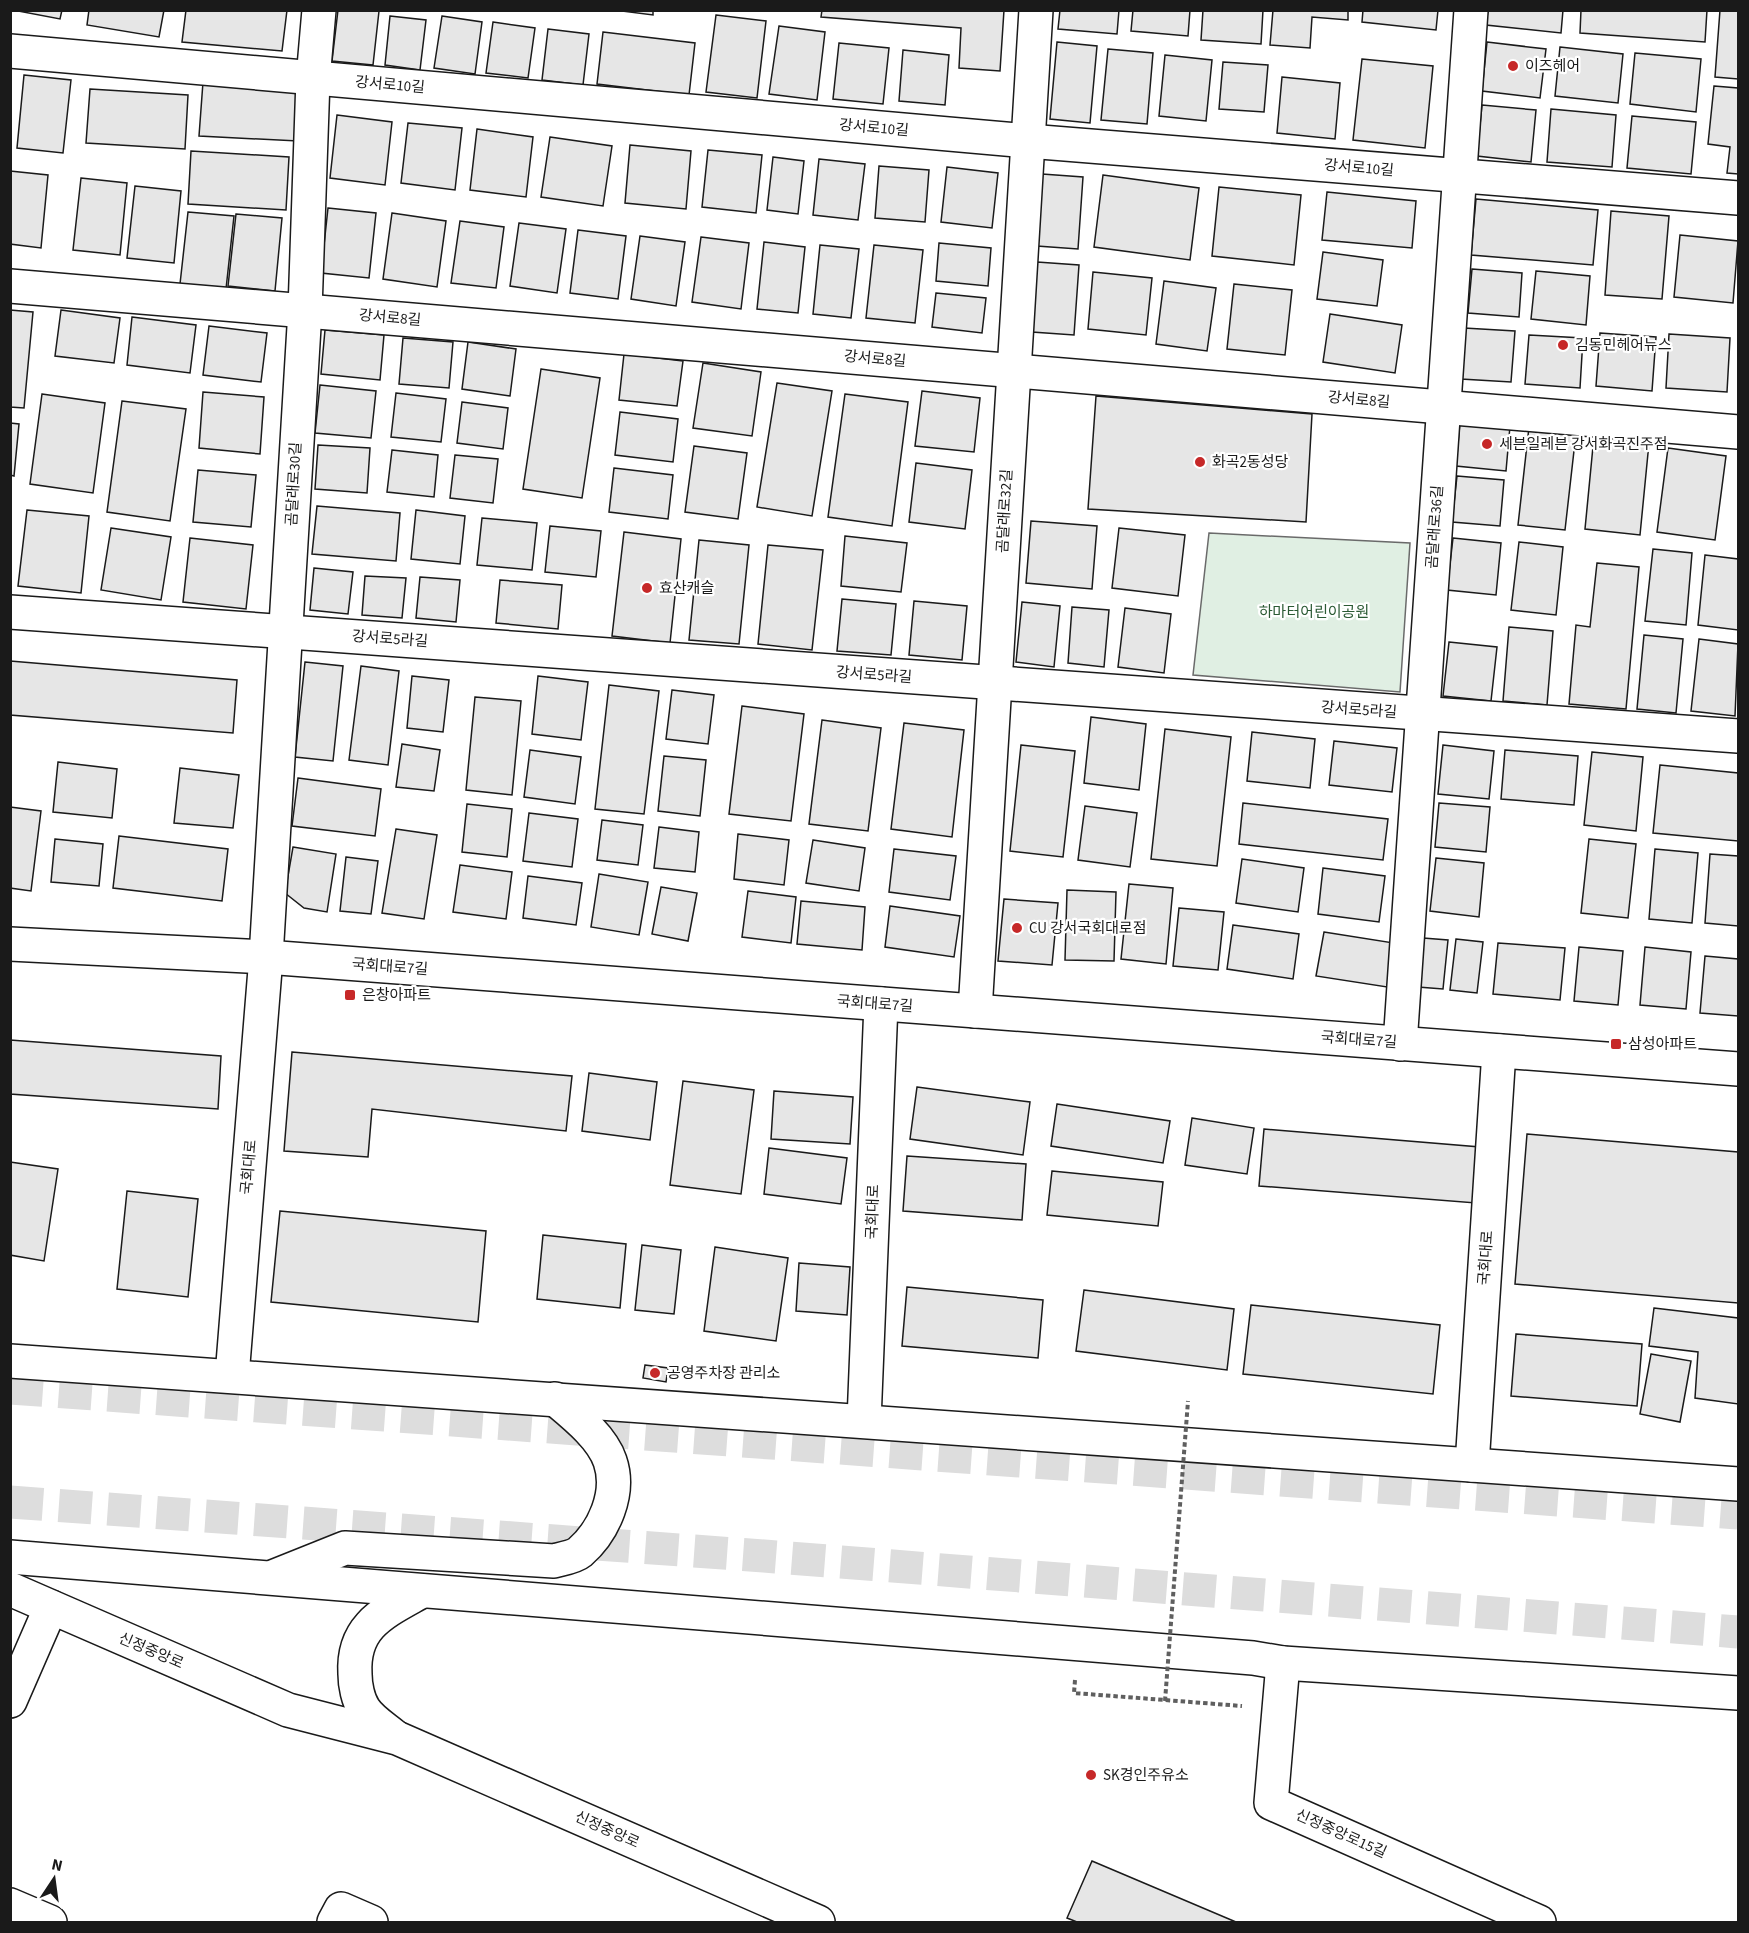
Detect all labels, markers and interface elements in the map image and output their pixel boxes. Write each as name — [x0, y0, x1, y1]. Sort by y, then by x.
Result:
place label: 이즈헤어 — [1525, 56, 1580, 77]
marker: 이즈헤어 — [1506, 59, 1520, 73]
street label: 강서로10길 — [354, 71, 426, 99]
street label: 강서로10길 — [838, 114, 910, 142]
street label: 강서로10길 — [1323, 154, 1395, 182]
street label: 강서로8길 — [358, 305, 422, 331]
place label: 김동민헤어뉴스 — [1575, 335, 1672, 356]
marker: 김동민헤어뉴스 — [1556, 338, 1570, 352]
street label: 강서로8길 — [843, 346, 907, 372]
street label: 강서로8길 — [1327, 387, 1391, 413]
place label: 세븐일레븐 강서화곡진주점 — [1499, 434, 1668, 455]
marker: 세븐일레븐 강서화곡진주점 — [1480, 437, 1494, 451]
street label: 곰달래로30길 — [281, 442, 307, 526]
place label: 화곡2동성당 — [1212, 452, 1289, 473]
marker: 화곡2동성당 — [1193, 455, 1207, 469]
street label: 곰달래로32길 — [992, 469, 1018, 553]
street label: 곰달래로36길 — [1422, 484, 1448, 570]
place label: 효산캐슬 — [659, 578, 714, 599]
marker: 효산캐슬 — [640, 581, 654, 595]
park label: 하마터어린이공원 — [1259, 602, 1369, 623]
street label: 강서로5라길 — [351, 626, 429, 652]
street label: 강서로5라길 — [835, 662, 913, 688]
street label: 강서로5라길 — [1320, 697, 1398, 723]
place label: CU 강서국회대로점 — [1029, 918, 1147, 939]
marker: CU 강서국회대로점 — [1010, 921, 1024, 935]
street label: 국회대로7길 — [351, 954, 429, 980]
place label: 은창아파트 — [362, 985, 431, 1006]
marker: 은창아파트 — [343, 988, 357, 1002]
street label: 국회대로7길 — [836, 991, 914, 1017]
street label: 국회대로7길 — [1320, 1027, 1398, 1053]
place label: 삼성아파트 — [1628, 1034, 1697, 1055]
marker: 삼성아파트 — [1609, 1037, 1623, 1051]
street label: 국회대로 — [236, 1139, 262, 1195]
street label: 국회대로 — [862, 1184, 884, 1240]
street label: 국회대로 — [1474, 1230, 1498, 1286]
place label: 공영주차장 관리소 — [667, 1363, 781, 1384]
marker: 공영주차장 관리소 — [648, 1366, 662, 1380]
street label: 신정중앙로 — [115, 1628, 187, 1674]
place label: SK경인주유소 — [1103, 1765, 1189, 1786]
marker: SK경인주유소 — [1084, 1768, 1098, 1782]
street label: 신정중앙로15길 — [1292, 1805, 1390, 1863]
street label: 신정중앙로 — [571, 1806, 643, 1854]
north arrow — [24, 1849, 84, 1909]
text: N — [49, 1853, 65, 1877]

